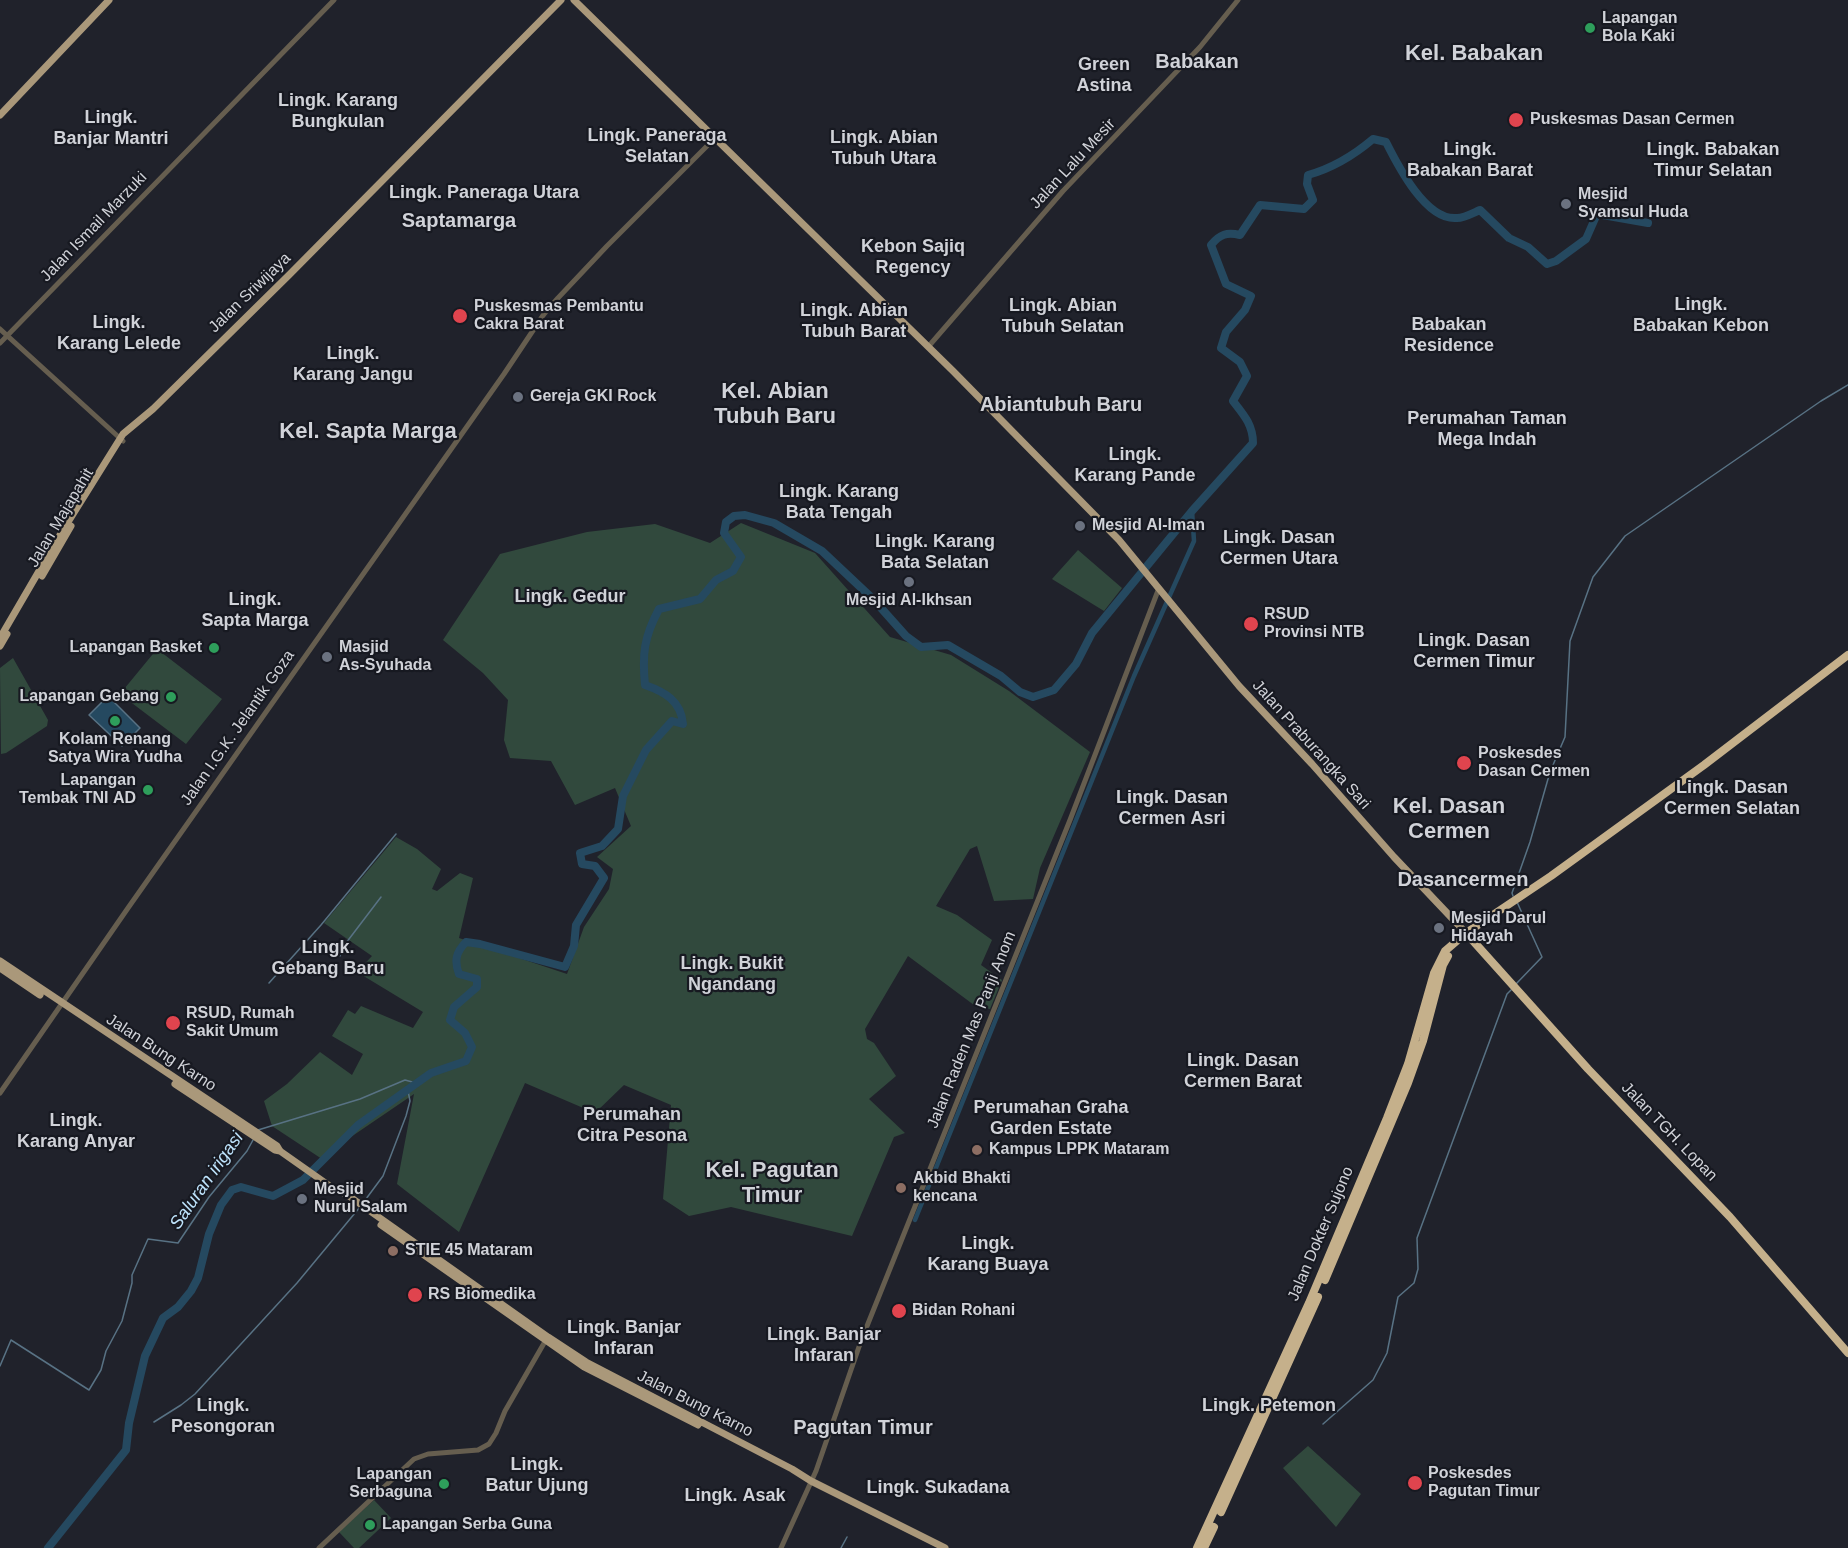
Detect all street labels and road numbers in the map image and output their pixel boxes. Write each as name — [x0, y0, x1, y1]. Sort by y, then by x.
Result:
street label: Jalan Lalu Mesir — [1026, 115, 1120, 213]
street label: Jalan Ismail Marzuki — [37, 168, 151, 286]
street label: Jalan Sriwijaya — [205, 249, 295, 337]
street label: Jalan Majapahit — [24, 465, 98, 571]
street label: Jalan I.G.K. Jelantik Goza — [177, 647, 299, 809]
street label: Jalan Praburangka Sari — [1248, 676, 1374, 814]
street label: Jalan Raden Mas Panji Anom — [924, 929, 1020, 1131]
street label: Jalan Bung Karno — [102, 1010, 220, 1096]
street label: Jalan TGH. Lopan — [1617, 1079, 1721, 1185]
street label: Jalan Dokter Sujono — [1284, 1164, 1358, 1304]
street label: Jalan Bung Karno — [634, 1367, 756, 1441]

